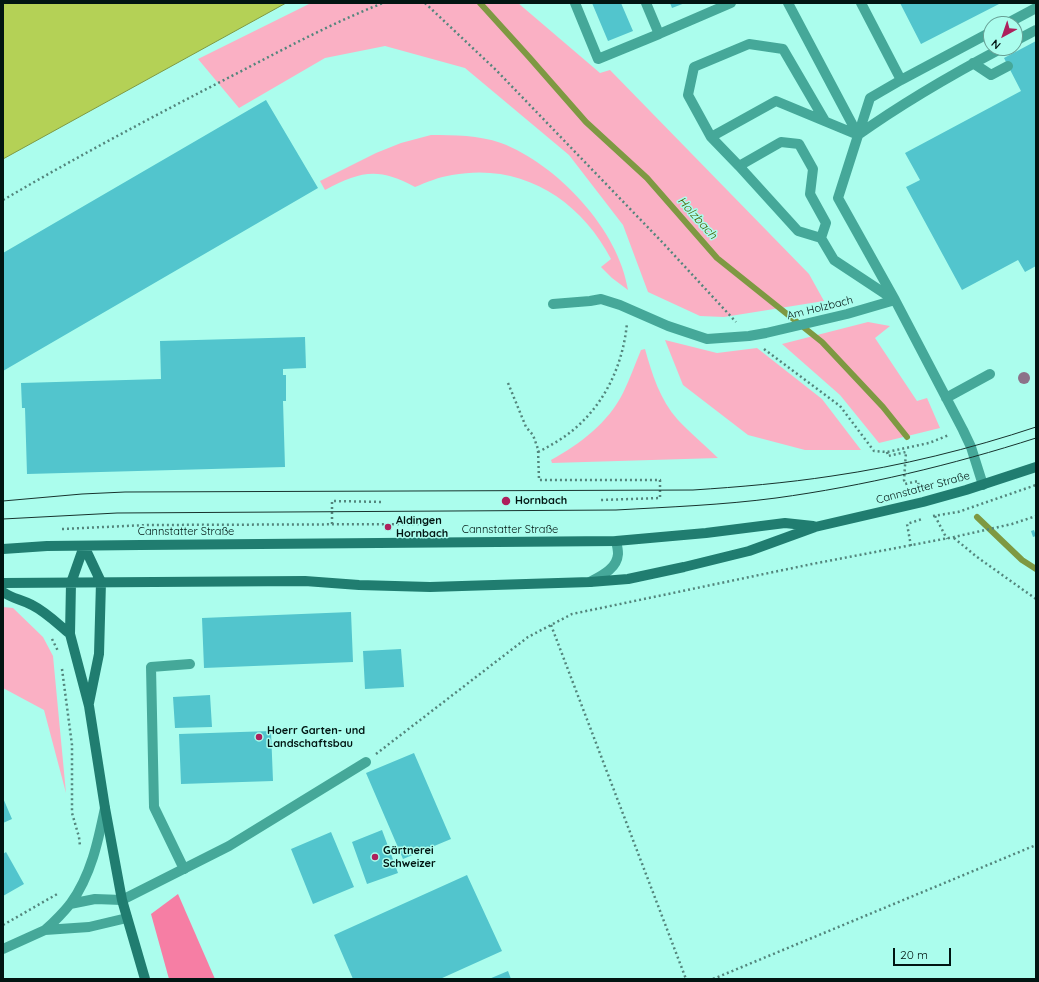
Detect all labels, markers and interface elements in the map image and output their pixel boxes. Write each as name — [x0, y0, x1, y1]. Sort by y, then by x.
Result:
north arrow — [983, 16, 1023, 56]
text: N — [988, 36, 1004, 52]
water label: Holzbach — [674, 194, 720, 242]
street label: Am Holzbach — [786, 293, 854, 323]
street label: Cannstatter Straße — [875, 469, 971, 507]
place label: Hornbach — [515, 494, 567, 508]
marker: Hornbach — [500, 495, 512, 507]
place label: Aldingen Hornbach — [396, 514, 448, 540]
marker: Aldingen Hornbach — [383, 522, 393, 532]
street label: Cannstatter Straße — [462, 523, 558, 537]
street label: Cannstatter Straße — [138, 525, 234, 539]
place label: Hoerr Garten- und Landschaftsbau — [267, 724, 365, 750]
marker: Hoerr Garten- und Landschaftsbau — [254, 732, 264, 742]
place label: Gärtnerei Schweizer — [383, 844, 436, 870]
marker: Gärtnerei Schweizer — [370, 852, 380, 862]
scale bar — [895, 940, 953, 966]
text: 20 m — [900, 947, 928, 962]

